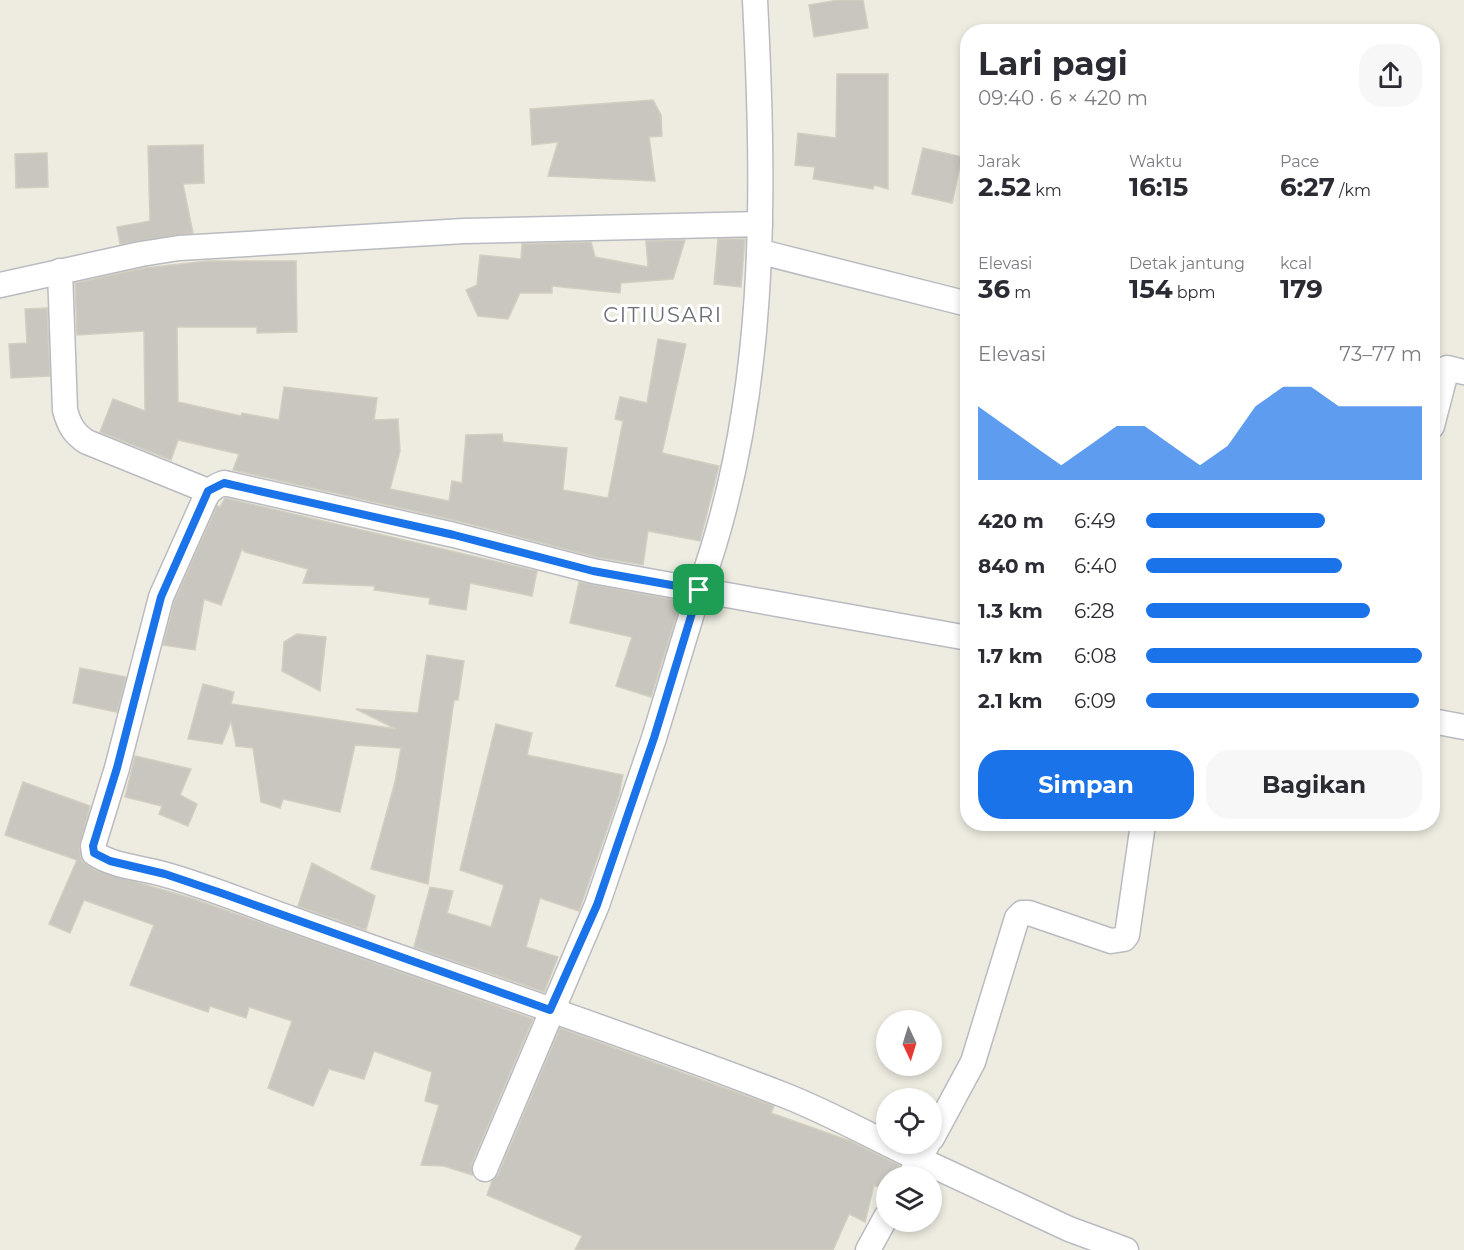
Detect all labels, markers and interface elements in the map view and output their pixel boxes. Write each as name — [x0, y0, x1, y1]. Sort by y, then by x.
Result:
text: Lari pagi — [978, 43, 1128, 83]
button: share — [1359, 44, 1422, 107]
text: 09:40 · 6 × 420 m — [978, 86, 1148, 110]
text: Jarak — [978, 152, 1020, 171]
text: Waktu — [1129, 152, 1182, 171]
text: Pace — [1280, 152, 1319, 171]
text: 2.52 — [978, 171, 1031, 203]
text: 16:15 — [1129, 171, 1188, 203]
text: 6:27 — [1280, 171, 1335, 203]
text: km — [1031, 181, 1062, 200]
text: /km — [1335, 181, 1371, 200]
text: Elevasi — [978, 254, 1032, 273]
text: Detak jantung — [1129, 254, 1245, 273]
text: kcal — [1280, 254, 1312, 273]
text: 36 — [978, 273, 1010, 305]
text: 154 — [1129, 273, 1173, 305]
text: 179 — [1280, 273, 1323, 305]
text: m — [1010, 283, 1031, 302]
text: bpm — [1173, 283, 1215, 302]
district label: CITIUSARI — [603, 302, 723, 327]
text: Elevasi — [978, 342, 1046, 366]
text: 73–77 m — [1339, 342, 1422, 366]
text: 420 m — [978, 509, 1044, 533]
text: 6:49 — [1074, 509, 1116, 533]
text: 840 m — [978, 554, 1045, 578]
text: 6:40 — [1074, 554, 1117, 578]
pin — [673, 564, 724, 615]
icon: arrive — [682, 573, 715, 606]
text: 1.3 km — [978, 599, 1043, 623]
text: 6:28 — [1074, 599, 1115, 623]
text: 1.7 km — [978, 644, 1043, 668]
text: 6:08 — [1074, 644, 1116, 668]
text: 2.1 km — [978, 689, 1042, 713]
text: 6:09 — [1074, 689, 1116, 713]
button: Simpan — [978, 750, 1194, 819]
button: Bagikan — [1206, 750, 1422, 819]
north arrow — [876, 1010, 942, 1076]
map controls — [876, 1010, 942, 1232]
button: locate — [876, 1088, 942, 1154]
button: layers — [876, 1166, 942, 1232]

